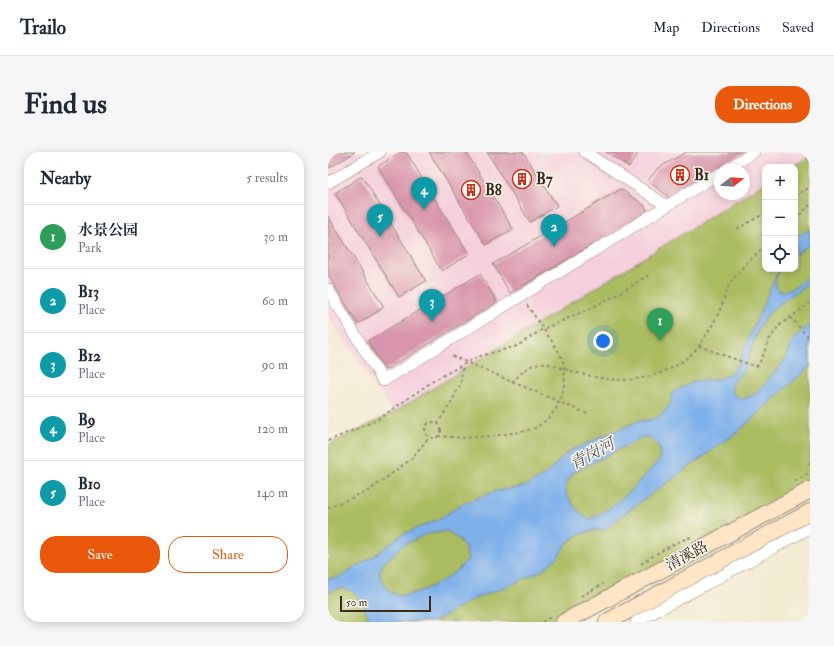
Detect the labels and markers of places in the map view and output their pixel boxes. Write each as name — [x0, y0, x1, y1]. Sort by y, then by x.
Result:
building icon: B1 — [669, 164, 691, 186]
place label: B1 — [694, 166, 709, 185]
building icon: B7 — [511, 168, 533, 190]
place label: B7 — [536, 170, 553, 189]
pin: 4 — [411, 177, 437, 210]
building icon: B8 — [460, 179, 482, 201]
place label: B8 — [485, 181, 502, 200]
pin: 5 — [367, 204, 393, 237]
pin: 2 — [541, 214, 567, 247]
pin: 3 — [419, 289, 445, 322]
pin: 1 — [647, 308, 673, 341]

